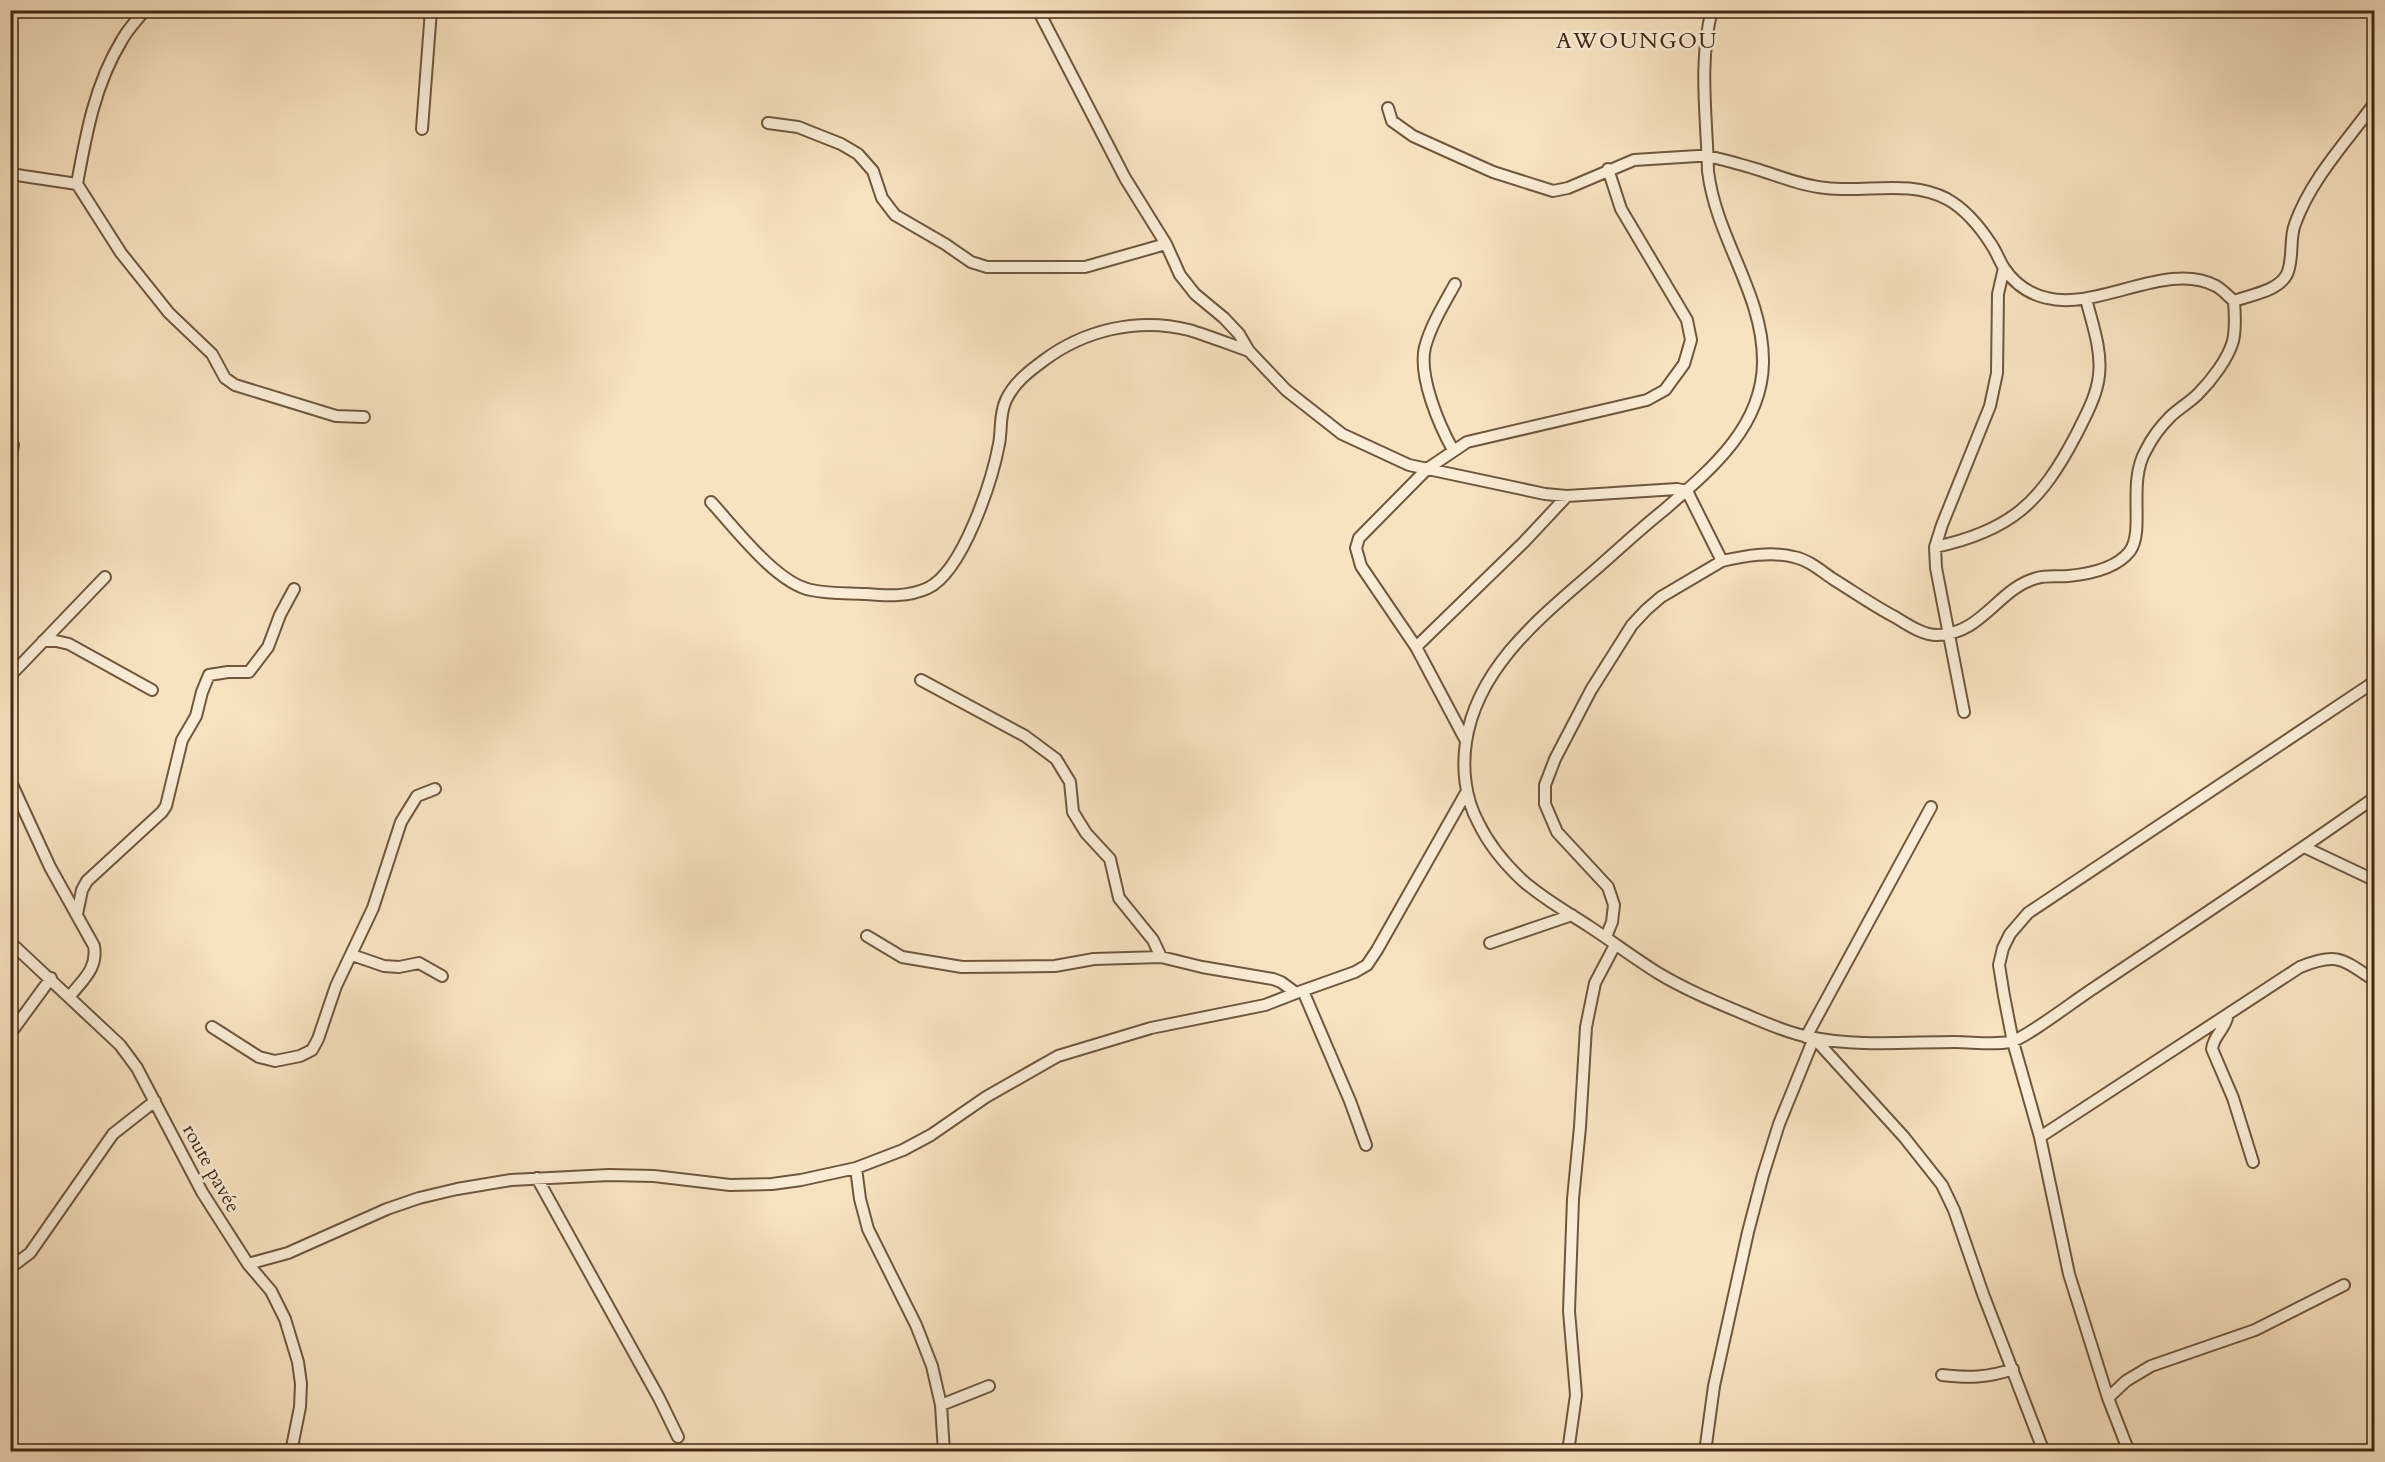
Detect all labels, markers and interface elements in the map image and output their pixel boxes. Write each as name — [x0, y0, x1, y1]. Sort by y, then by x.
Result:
district label: AWOUNGOU — [1556, 26, 1718, 56]
street label: route pavée — [176, 1119, 247, 1217]

